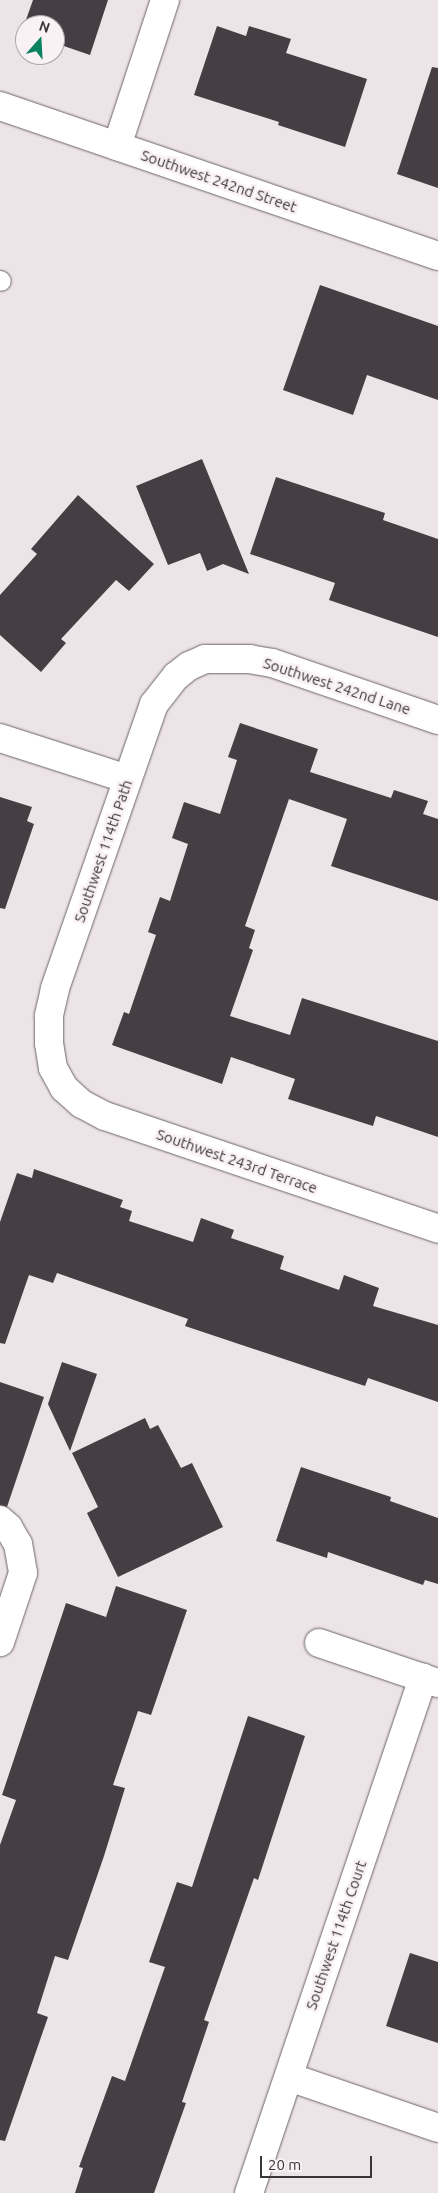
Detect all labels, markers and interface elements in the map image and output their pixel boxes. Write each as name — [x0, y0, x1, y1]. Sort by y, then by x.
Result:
north arrow — [15, 15, 65, 65]
text: N — [37, 17, 52, 36]
street label: Southwest 242nd Street — [139, 146, 299, 216]
street label: Southwest 242nd Lane — [261, 654, 413, 718]
street label: Southwest 114th Path — [70, 777, 136, 925]
street label: Southwest 243rd Terrace — [154, 1125, 320, 1197]
street label: Southwest 114th Court — [302, 1858, 370, 2012]
scale bar — [263, 2146, 376, 2178]
text: 20 m — [268, 2156, 301, 2173]

